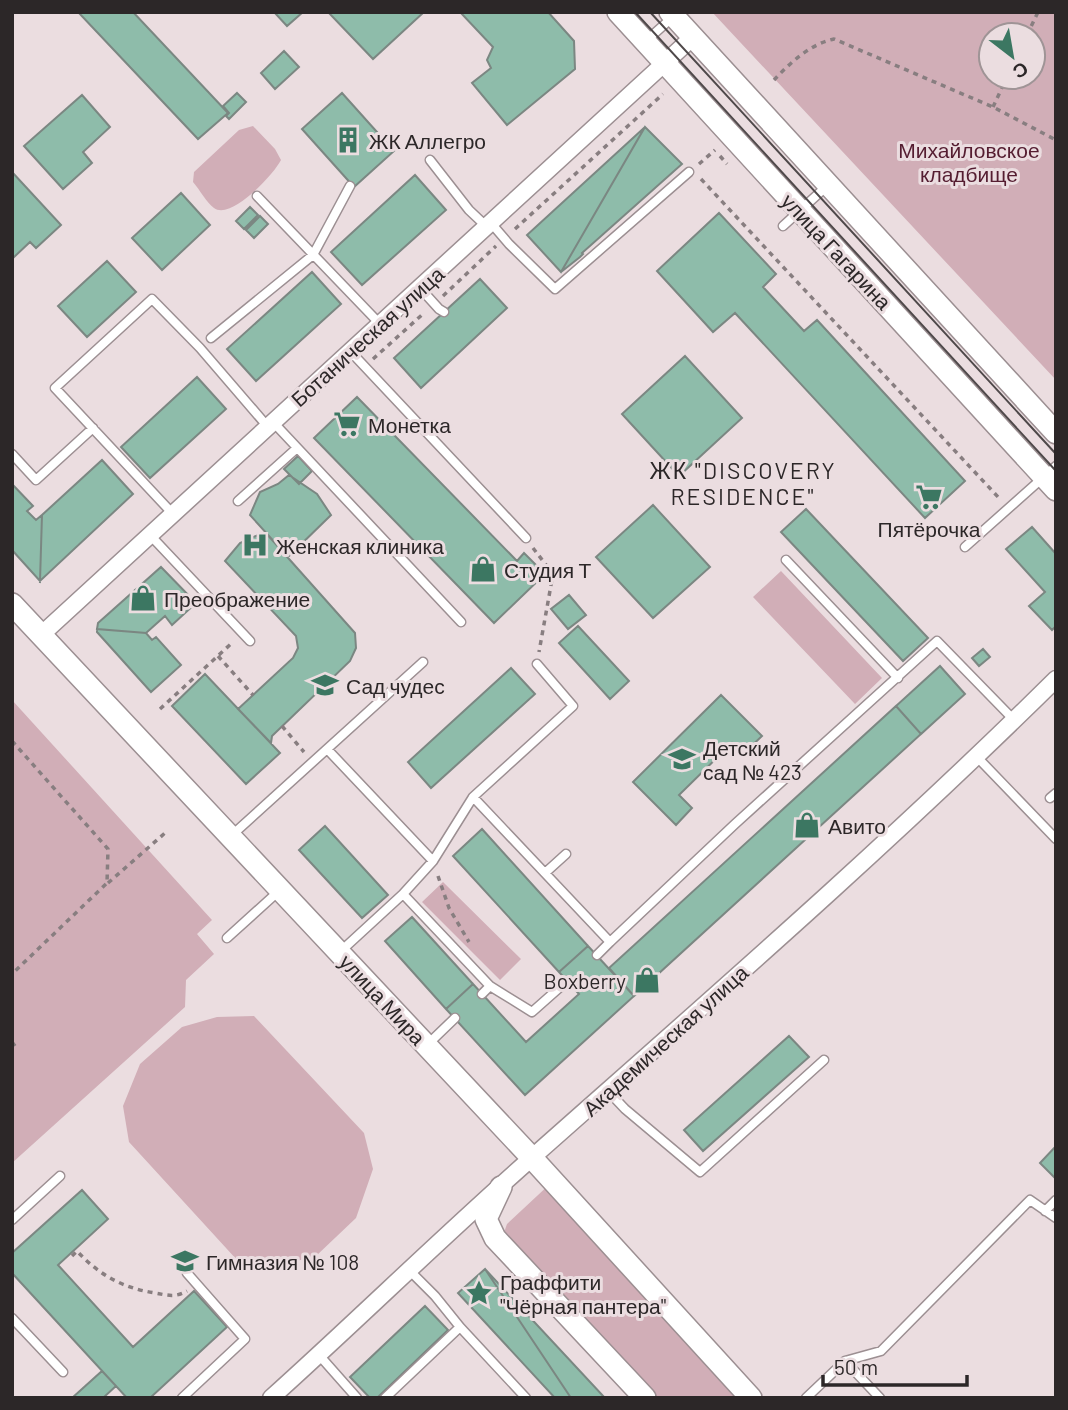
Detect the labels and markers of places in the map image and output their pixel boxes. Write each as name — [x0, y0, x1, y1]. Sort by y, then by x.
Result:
building icon: ЖК Аллегро — [333, 125, 363, 155]
place label: ЖК Аллегро — [369, 128, 486, 153]
supermarket icon: Монетка — [332, 409, 362, 439]
place label: Монетка — [368, 412, 451, 437]
supermarket icon: Пятёрочка — [914, 482, 944, 512]
place label: Пятёрочка — [878, 516, 981, 541]
hospital icon: Женская клиника — [240, 530, 270, 560]
place label: Женская клиника — [276, 533, 444, 558]
shop icon: Студия Т — [468, 554, 498, 584]
place label: Студия Т — [504, 557, 591, 582]
shop icon: Преображение — [128, 583, 158, 613]
place label: Преображение — [164, 586, 310, 611]
school or university icon: Сад чудес — [310, 670, 340, 700]
place label: Сад чудес — [346, 673, 445, 698]
place label: Детский сад № 423 — [703, 735, 802, 784]
school or university icon: Детский сад № 423 — [667, 744, 697, 774]
shop icon: Авито — [792, 810, 822, 840]
place label: Авито — [828, 813, 886, 838]
shop icon: Boxberry — [632, 965, 662, 995]
place label: Boxberry — [544, 968, 626, 993]
school or university icon: Гимназия № 108 — [170, 1246, 200, 1276]
place label: Гимназия № 108 — [206, 1249, 359, 1274]
place label: Граффити "Чёрная пантера" — [500, 1269, 666, 1318]
place icon: Граффити "Чёрная пантера" — [464, 1278, 494, 1308]

